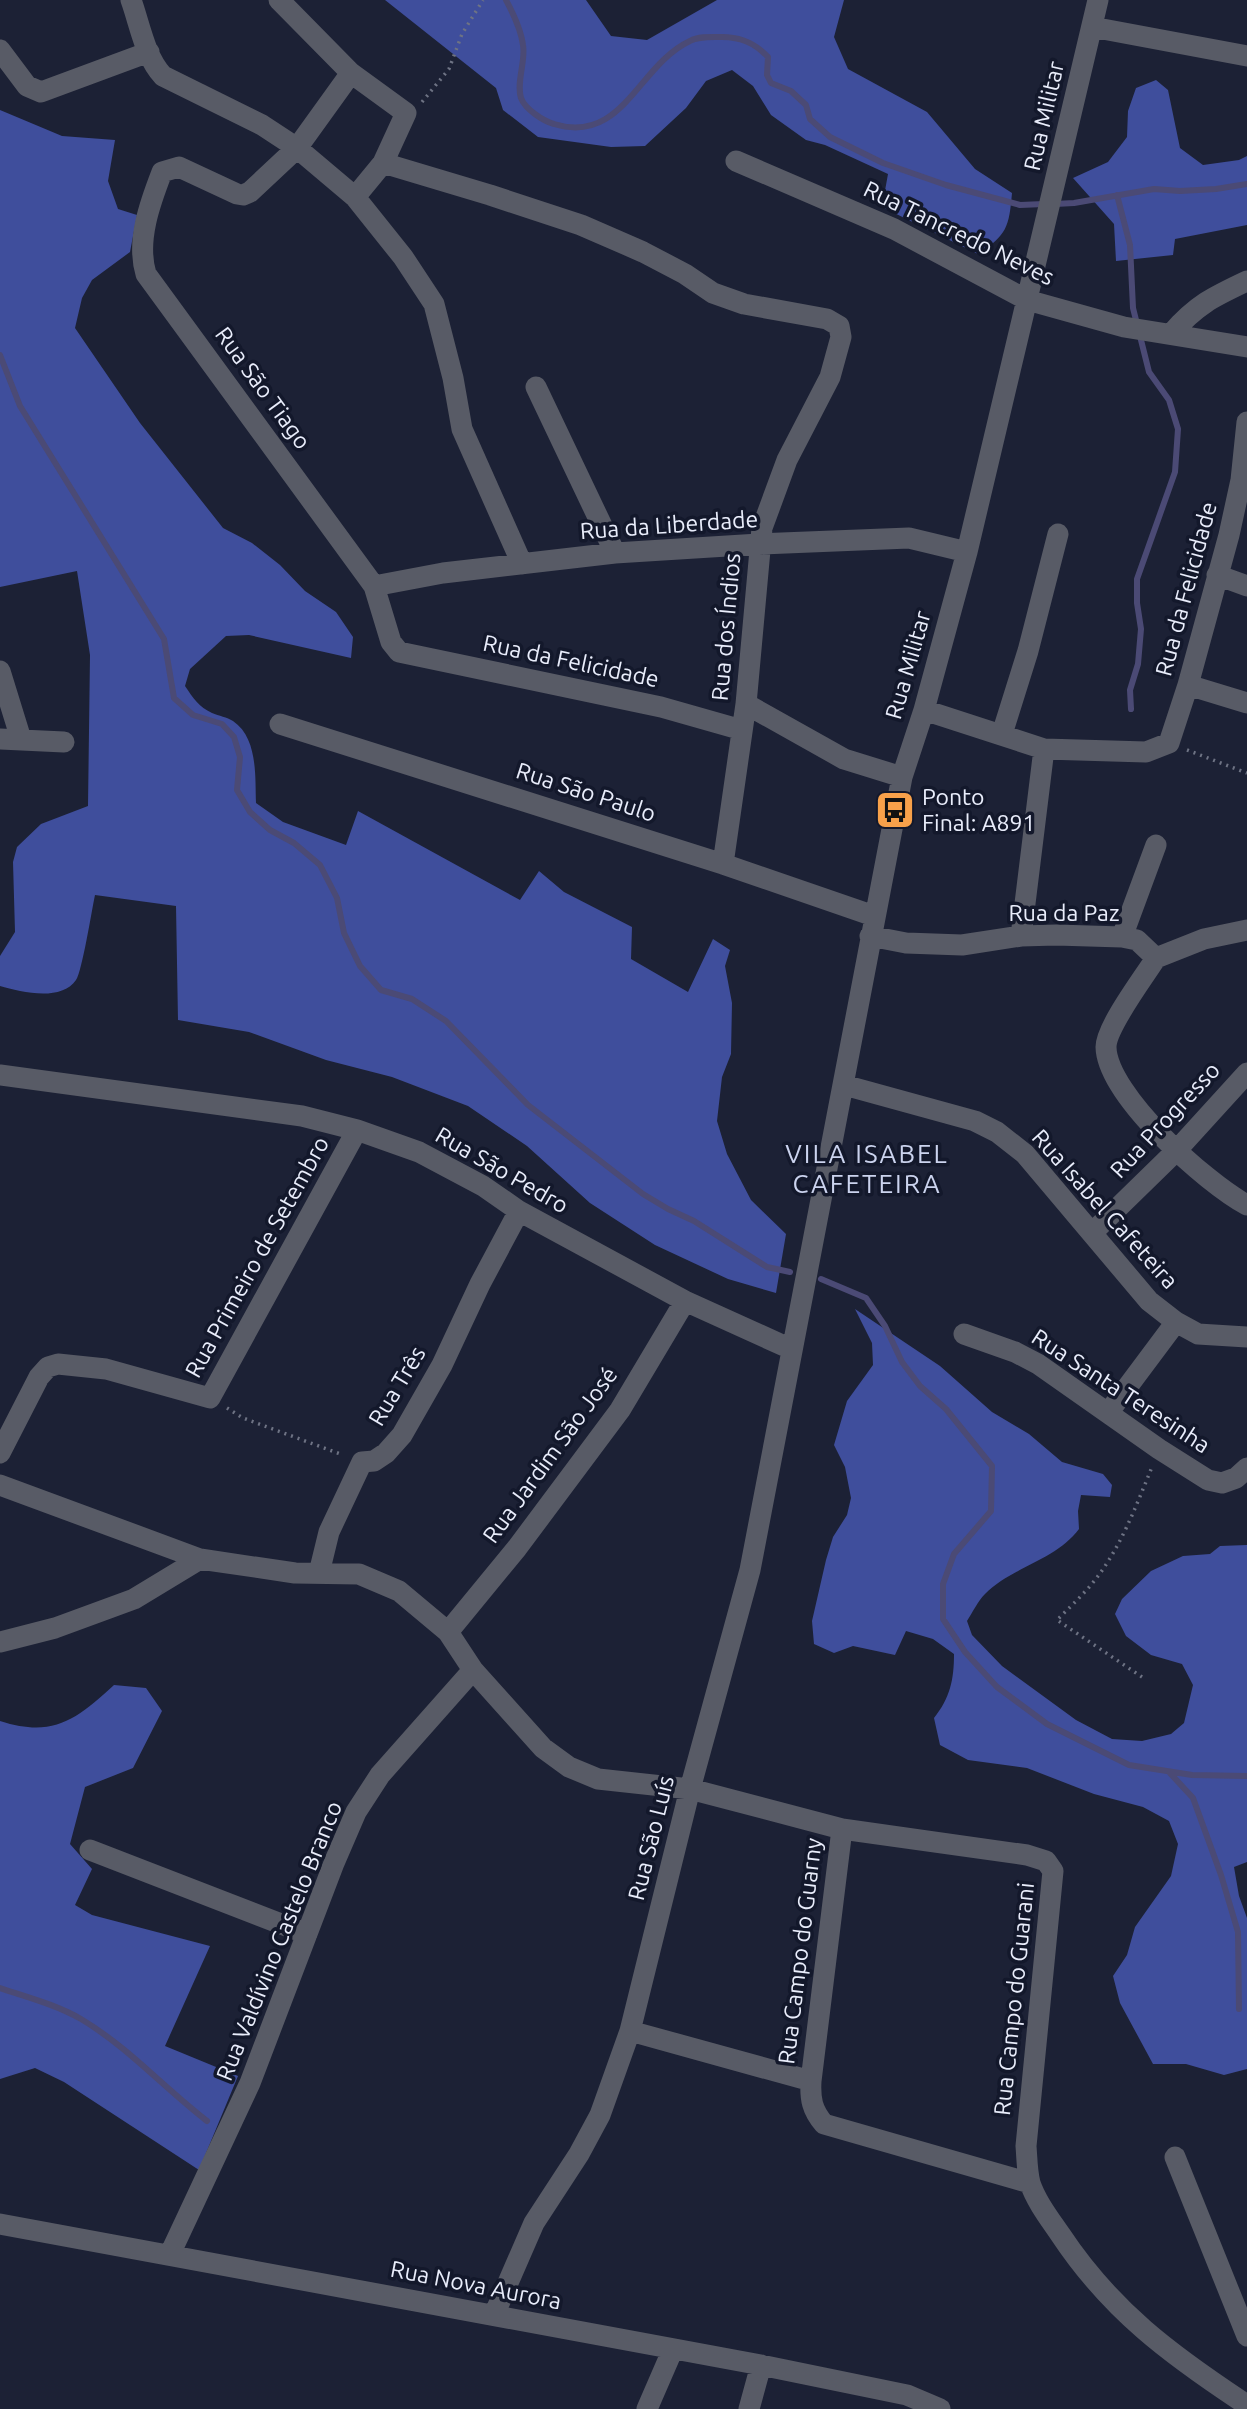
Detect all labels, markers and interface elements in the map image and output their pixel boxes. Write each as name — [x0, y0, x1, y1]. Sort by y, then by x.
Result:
street label: Rua Militar — [1019, 59, 1068, 173]
street label: Rua Tancredo Neves — [860, 176, 1058, 290]
street label: Rua São Tiago — [211, 322, 316, 454]
street label: Rua da Felicidade — [1150, 499, 1221, 679]
street label: Rua da Liberdade — [579, 506, 759, 543]
street label: Rua dos Índios — [706, 552, 744, 702]
street label: Rua Militar — [880, 608, 935, 722]
street label: Rua da Felicidade — [481, 630, 661, 691]
street label: Rua São Paulo — [513, 757, 659, 826]
place label: Ponto Final: A891 — [922, 784, 1036, 835]
bus stop icon: Ponto Final: A891 — [874, 789, 916, 831]
street label: Rua da Paz — [1008, 900, 1120, 925]
street label: Rua Progresso — [1105, 1057, 1224, 1182]
street label: Rua São Pedro — [432, 1122, 573, 1218]
street label: Rua Isabel Cafeteira — [1028, 1124, 1183, 1293]
street label: Rua Primeiro de Setembro — [180, 1132, 333, 1382]
district label: VILA ISABEL CAFETEIRA — [785, 1139, 949, 1198]
street label: Rua Santa Teresinha — [1028, 1324, 1215, 1457]
street label: Rua Três — [363, 1342, 430, 1430]
street label: Rua Jardim São José — [478, 1362, 622, 1547]
street label: Rua São Luís — [623, 1773, 678, 1903]
street label: Rua Valdívino Castelo Branco — [211, 1798, 346, 2084]
street label: Rua Campo do Guarny — [773, 1836, 826, 2065]
street label: Rua Campo do Guarani — [989, 1881, 1038, 2117]
street label: Rua Nova Aurora — [389, 2256, 564, 2313]

